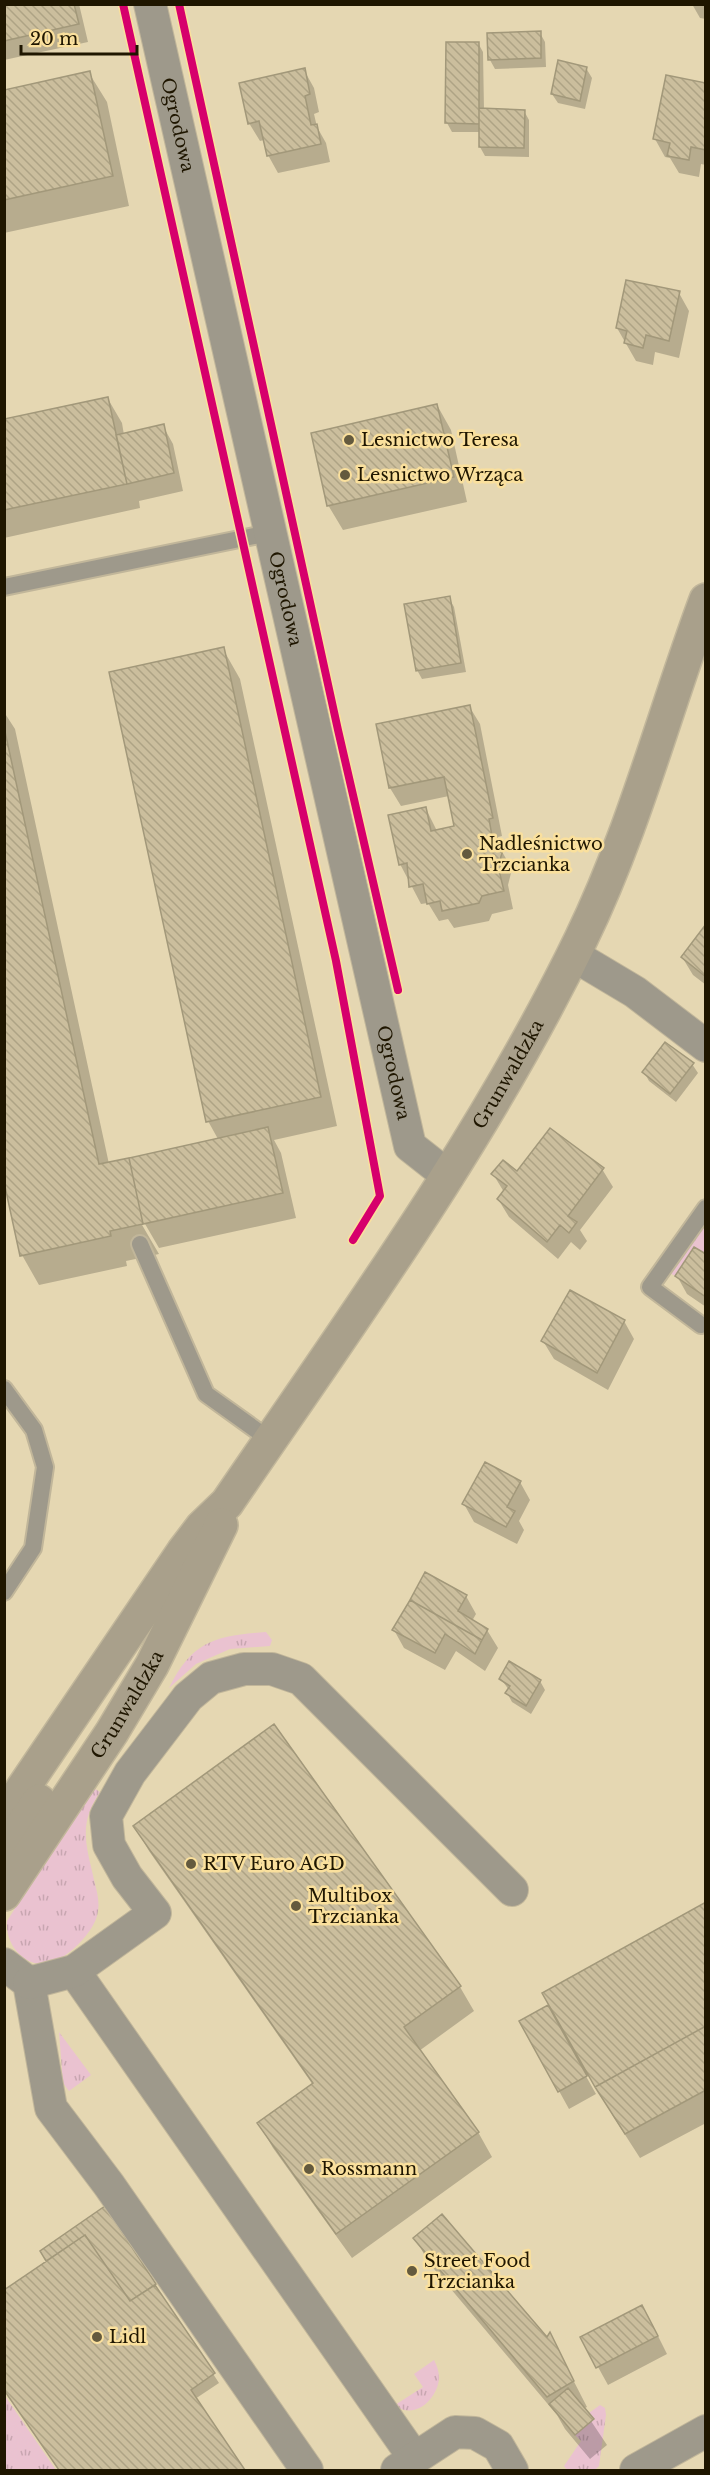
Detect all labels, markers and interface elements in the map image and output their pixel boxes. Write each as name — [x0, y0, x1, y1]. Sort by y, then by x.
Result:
scale bar — [21, 18, 136, 56]
text: 20 m — [30, 28, 78, 50]
street label: Ogrodowa — [156, 75, 199, 174]
place label: Lesnictwo Teresa — [361, 429, 519, 451]
marker: Lesnictwo Teresa — [342, 433, 356, 447]
place label: Lesnictwo Wrząca — [357, 464, 523, 486]
marker: Lesnictwo Wrząca — [338, 468, 352, 482]
street label: Ogrodowa — [264, 549, 307, 648]
place label: Nadleśnictwo Trzcianka — [479, 833, 603, 876]
marker: Nadleśnictwo Trzcianka — [460, 847, 474, 861]
street label: Grunwaldzka — [468, 1016, 548, 1133]
street label: Ogrodowa — [372, 1023, 415, 1122]
street label: Grunwaldzka — [86, 1647, 168, 1763]
place label: RTV Euro AGD — [203, 1853, 345, 1875]
marker: RTV Euro AGD — [184, 1857, 198, 1871]
place label: Multibox Trzcianka — [308, 1885, 399, 1928]
marker: Multibox Trzcianka — [289, 1899, 303, 1913]
place label: Rossmann — [321, 2158, 417, 2180]
marker: Rossmann — [302, 2162, 316, 2176]
place label: Street Food Trzcianka — [424, 2250, 530, 2293]
marker: Street Food Trzcianka — [405, 2264, 419, 2278]
place label: Lidl — [109, 2326, 146, 2348]
marker: Lidl — [90, 2330, 104, 2344]

